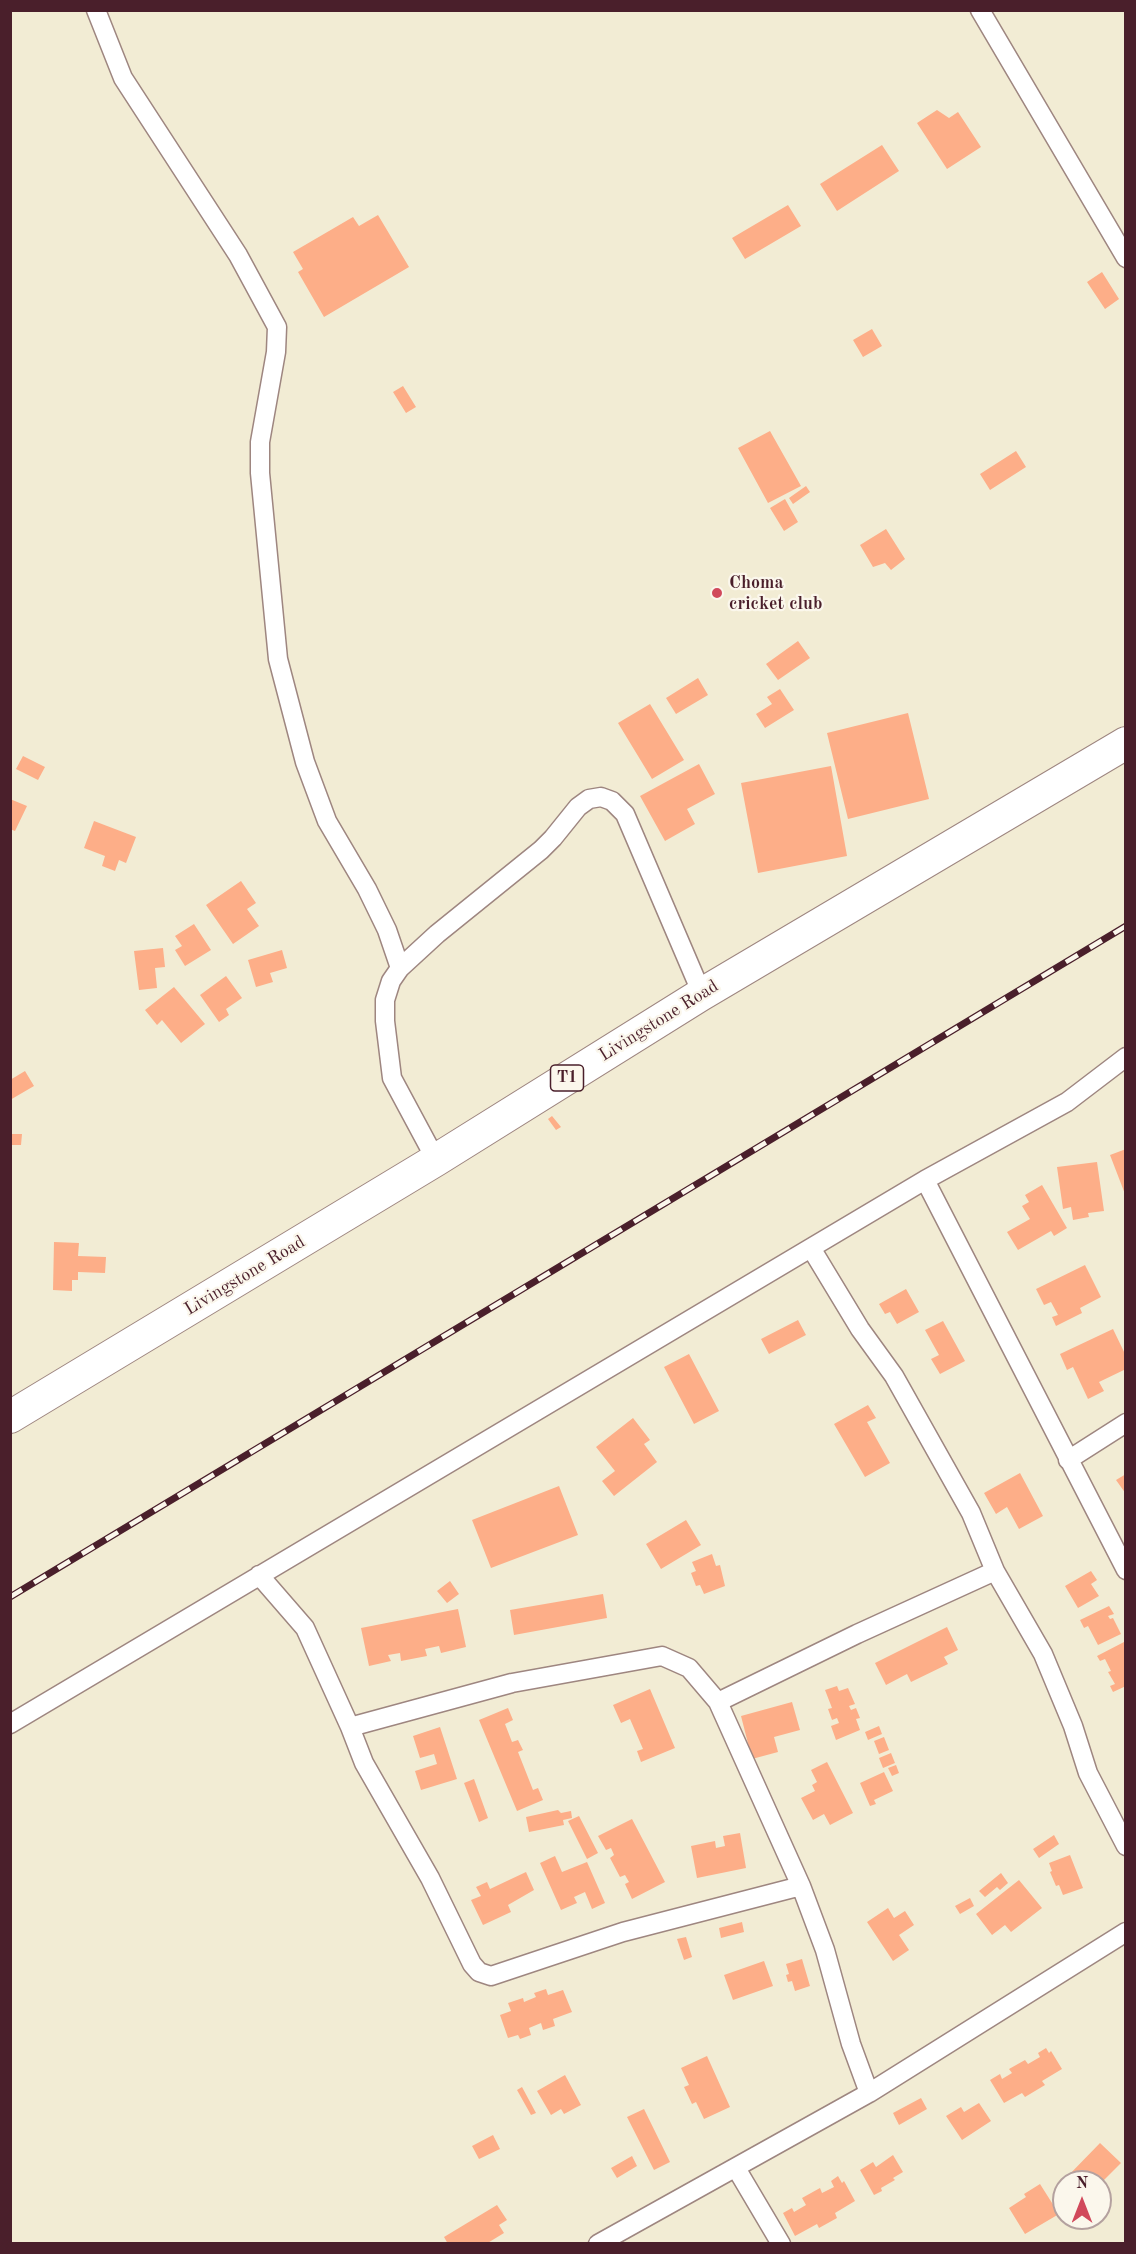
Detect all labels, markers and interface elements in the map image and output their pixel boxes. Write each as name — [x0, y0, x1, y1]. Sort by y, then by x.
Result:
place label: Choma cricket club — [729, 572, 823, 614]
marker: Choma cricket club — [710, 586, 724, 600]
street label: Livingstone Road — [595, 976, 723, 1066]
road number: T1 — [550, 1065, 584, 1091]
street label: Livingstone Road — [181, 1231, 309, 1321]
north arrow — [1052, 2170, 1112, 2230]
text: N — [1076, 2176, 1088, 2192]

